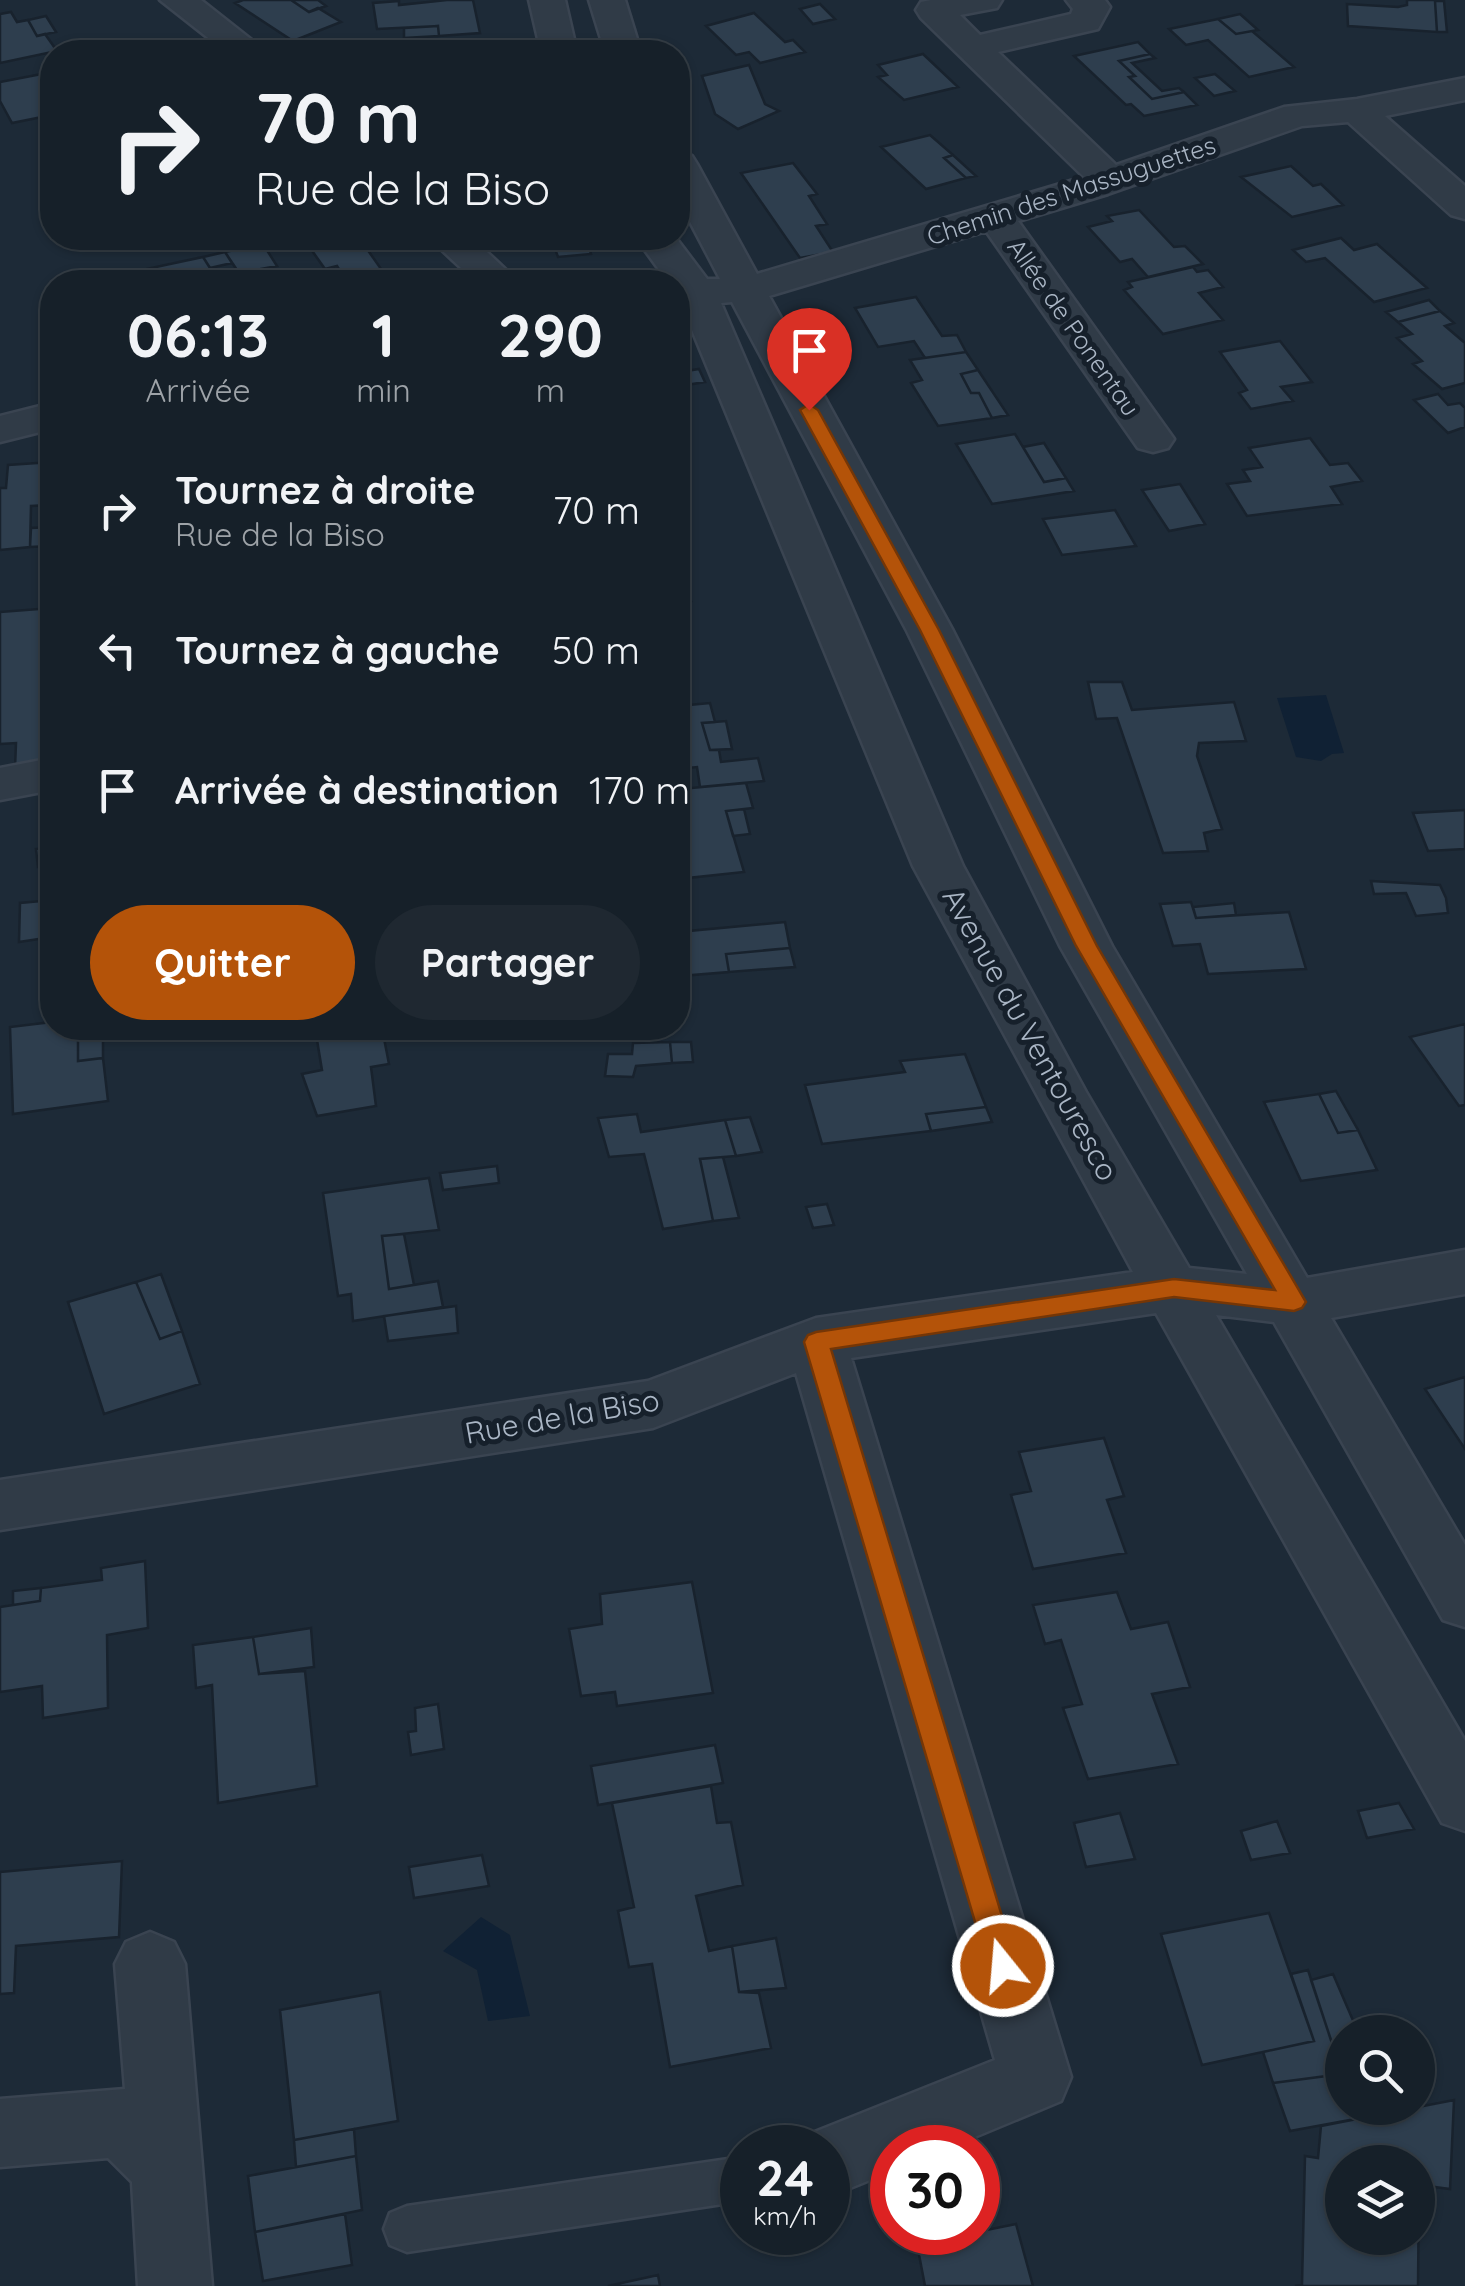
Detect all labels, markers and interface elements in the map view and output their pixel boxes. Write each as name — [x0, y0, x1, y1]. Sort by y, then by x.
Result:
text: 70 m — [255, 73, 421, 161]
icon: right — [90, 80, 220, 210]
street label: Chemin des Massuguettes — [923, 129, 1219, 251]
text: Rue de la Biso — [255, 160, 550, 216]
street label: Allée de Ponentau — [1001, 233, 1147, 421]
text: 06:13 — [127, 297, 269, 372]
text: 1 — [372, 297, 395, 372]
text: 290 — [498, 297, 603, 372]
pin — [767, 308, 852, 411]
icon: arrive — [782, 323, 837, 378]
text: Arrivée — [146, 370, 251, 410]
text: min — [356, 370, 411, 410]
text: m — [536, 370, 565, 410]
text: Tournez à droite — [175, 466, 475, 514]
icon: right — [90, 483, 145, 538]
text: 70 m — [553, 486, 640, 534]
text: Rue de la Biso — [175, 514, 385, 554]
icon: left — [90, 623, 145, 678]
text: Tournez à gauche — [175, 626, 500, 674]
text: 50 m — [552, 626, 640, 674]
icon: arrive — [90, 763, 145, 818]
text: Arrivée à destination — [175, 766, 559, 814]
text: 170 m — [589, 766, 690, 814]
street label: Avenue du Ventouresco — [935, 881, 1127, 1187]
button: Quitter — [90, 905, 355, 1020]
button: Partager — [375, 905, 640, 1020]
street label: Rue de la Biso — [462, 1380, 662, 1452]
position arrow — [951, 1914, 1055, 2018]
map controls — [1325, 2015, 1435, 2255]
button: search — [1325, 2015, 1435, 2125]
speed limit sign: 30 — [870, 2125, 1000, 2255]
button: layers — [1325, 2145, 1435, 2255]
text: 24 — [756, 2146, 814, 2209]
text: km/h — [753, 2200, 817, 2231]

